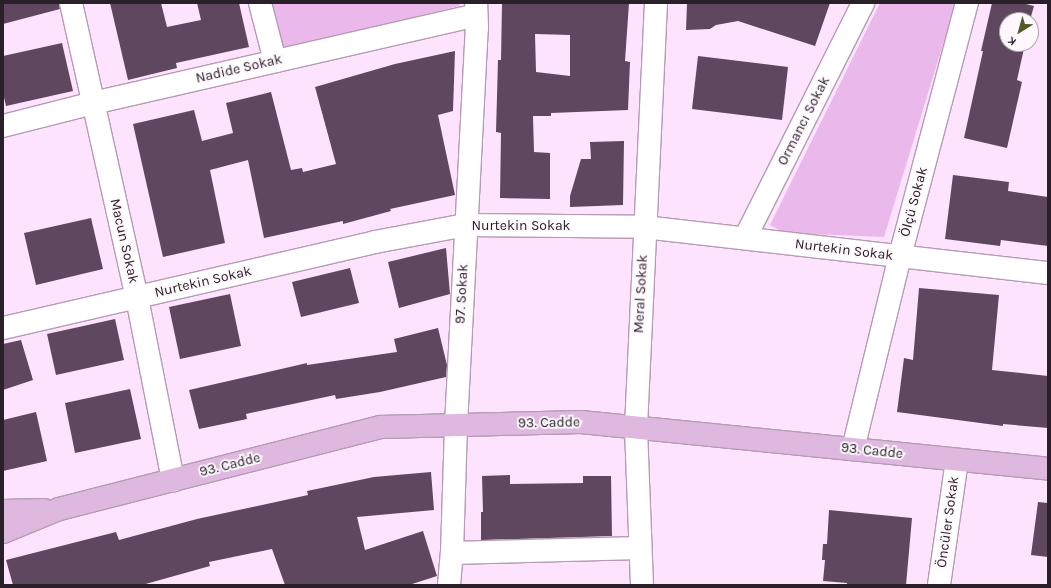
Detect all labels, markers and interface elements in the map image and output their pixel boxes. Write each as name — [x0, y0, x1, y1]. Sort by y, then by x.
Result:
north arrow — [999, 12, 1039, 52]
text: K — [1005, 34, 1019, 49]
street label: Nadide Sokak — [194, 51, 284, 87]
street label: Ormancı Sokak — [774, 74, 834, 168]
street label: Ölçü Sokak — [897, 165, 931, 239]
street label: Macun Sokak — [106, 197, 142, 285]
street label: Nurtekin Sokak — [471, 218, 571, 234]
street label: Nurtekin Sokak — [794, 236, 894, 264]
street label: Meral Sokak — [631, 254, 651, 334]
street label: Nurtekin Sokak — [153, 263, 253, 301]
street label: 97. Sokak — [452, 264, 472, 324]
street label: 93. Cadde — [518, 414, 580, 432]
street label: 93. Cadde — [840, 439, 904, 463]
street label: 93. Cadde — [198, 449, 262, 481]
street label: Öncüler Sokak — [933, 475, 963, 569]

